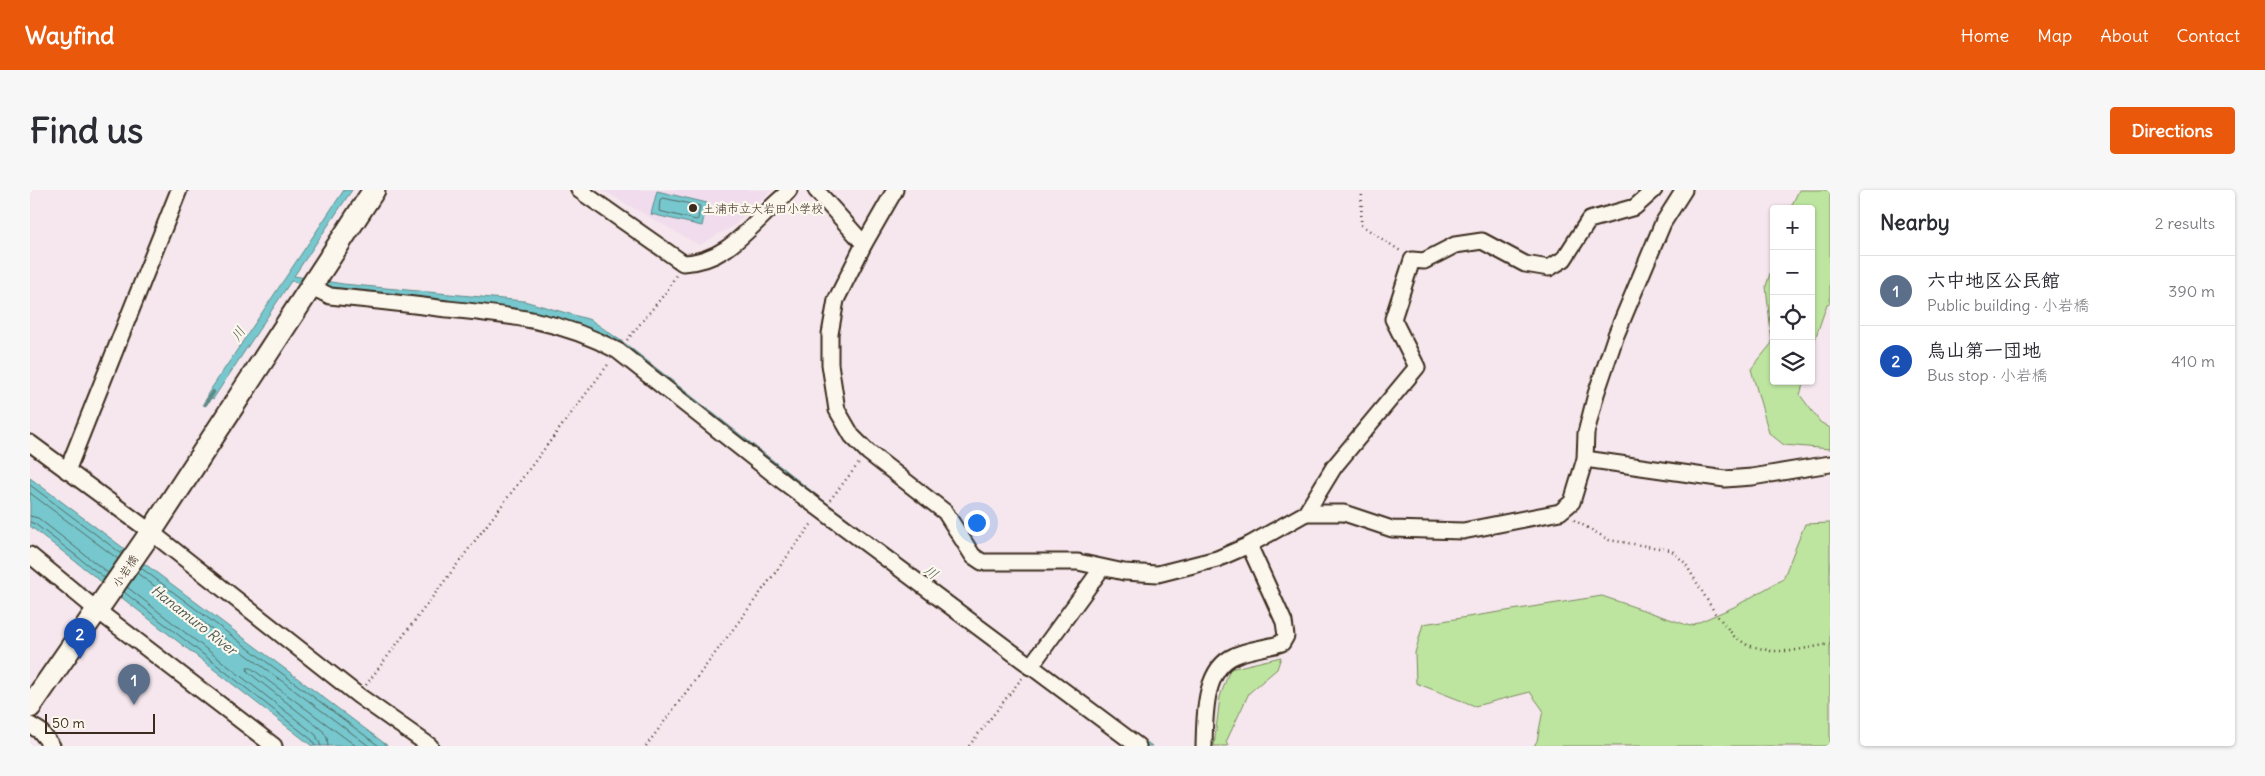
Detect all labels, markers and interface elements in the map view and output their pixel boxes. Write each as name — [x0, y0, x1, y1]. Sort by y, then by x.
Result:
text: Wayfind — [25, 20, 114, 50]
text: Home — [1961, 24, 2009, 47]
text: Map — [2037, 24, 2072, 47]
text: About — [2100, 24, 2148, 47]
text: Contact — [2176, 24, 2240, 47]
button: Directions — [2110, 107, 2235, 154]
text: Find us — [30, 108, 143, 152]
place label: 土浦市立大岩田小学校 — [703, 201, 823, 216]
marker: 土浦市立大岩田小学校 — [687, 202, 699, 214]
map controls — [1770, 205, 1815, 385]
button: + — [1770, 205, 1815, 250]
text: Nearby — [1880, 209, 1950, 236]
text: 2 results — [2155, 213, 2215, 233]
button: − — [1770, 250, 1815, 295]
text: 六中地区公民館 — [1927, 268, 2060, 292]
text: 1 — [1893, 281, 1899, 301]
text: 390 m — [2168, 281, 2215, 301]
button: locate — [1770, 295, 1815, 340]
text: Public building · 小岩橋 — [1927, 295, 2090, 315]
water label: 川 — [227, 323, 249, 345]
text: 烏山第一団地 — [1927, 338, 2041, 362]
button: layers — [1770, 340, 1815, 385]
text: 2 — [1892, 351, 1900, 371]
text: 410 m — [2171, 351, 2215, 371]
text: Bus stop · 小岩橋 — [1927, 365, 2048, 385]
your location — [964, 510, 990, 536]
street label: 小岩橋 — [109, 552, 141, 590]
water label: 川 — [920, 561, 942, 583]
water label: Hanamuro River — [148, 581, 242, 660]
pin: 2 — [64, 618, 96, 659]
pin: 1 — [118, 664, 150, 705]
scale bar — [45, 711, 155, 734]
text: 50 m — [52, 714, 85, 732]

